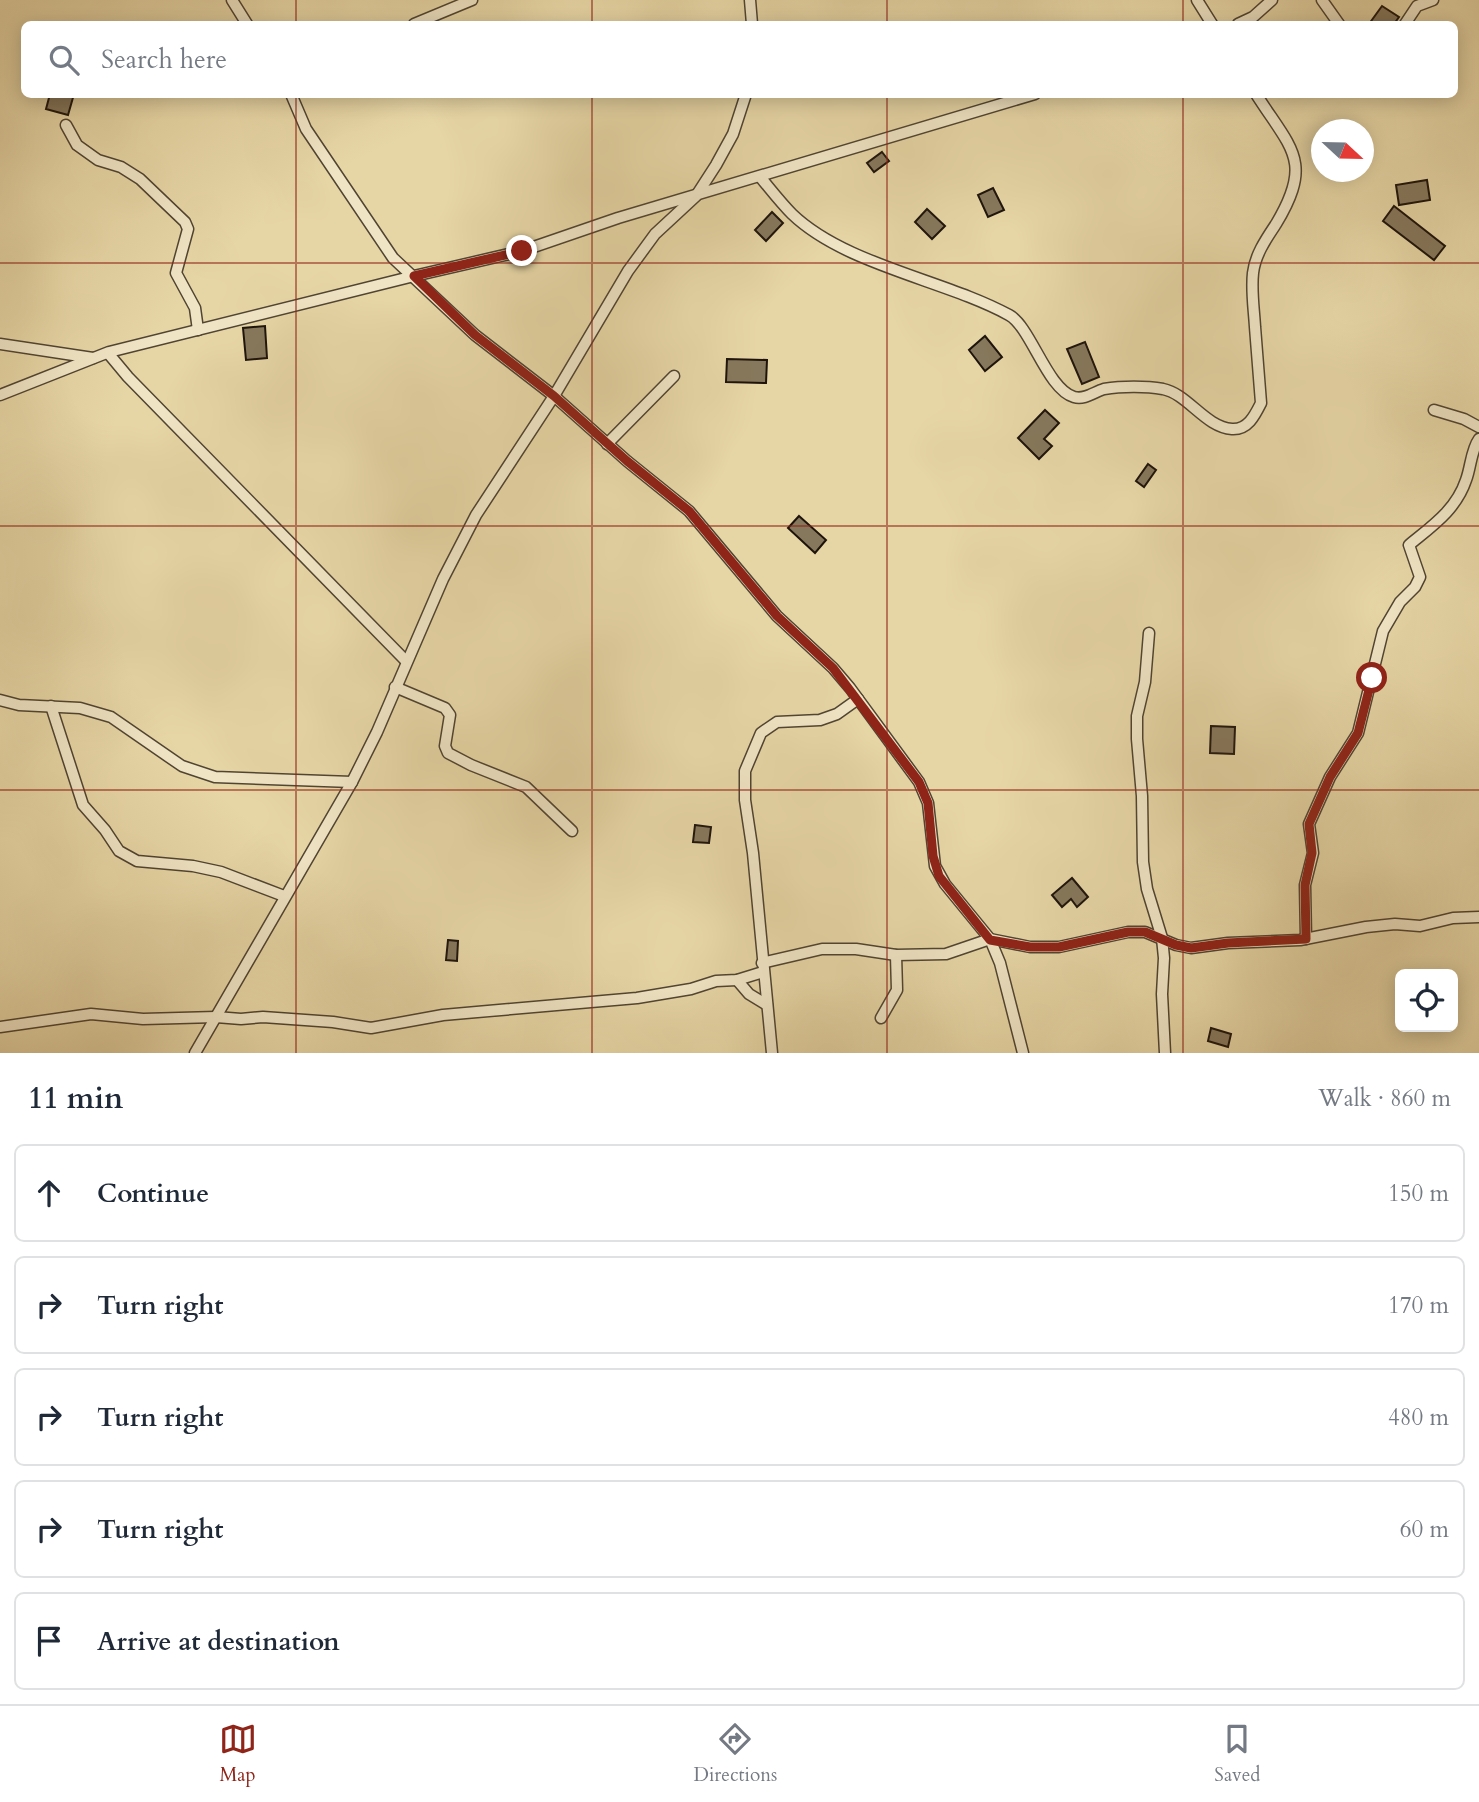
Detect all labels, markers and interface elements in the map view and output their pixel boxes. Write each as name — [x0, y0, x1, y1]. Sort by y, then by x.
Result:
search box — [21, 21, 1458, 98]
icon: search — [45, 41, 83, 79]
text: Search here — [101, 42, 227, 77]
north arrow — [1311, 119, 1374, 182]
route end — [506, 235, 537, 266]
route start — [1356, 662, 1387, 693]
map controls — [1395, 969, 1458, 1032]
button: locate — [1395, 969, 1458, 1032]
text: 11 min — [28, 1078, 123, 1119]
text: Walk · 860 m — [1318, 1083, 1451, 1114]
icon: ahead — [30, 1174, 68, 1212]
text: Continue — [97, 1176, 209, 1211]
text: 150 m — [1388, 1178, 1449, 1209]
icon: right — [30, 1286, 68, 1324]
text: Turn right — [97, 1288, 224, 1323]
text: 170 m — [1388, 1290, 1449, 1321]
icon: right — [30, 1398, 68, 1436]
text: Turn right — [97, 1400, 224, 1435]
text: 480 m — [1388, 1402, 1449, 1433]
icon: right — [30, 1510, 68, 1548]
text: Turn right — [97, 1512, 224, 1547]
text: 60 m — [1400, 1514, 1449, 1545]
icon: arrive — [30, 1622, 68, 1660]
text: Arrive at destination — [97, 1624, 340, 1659]
tab: Map — [219, 1720, 257, 1788]
tab: Directions — [694, 1720, 777, 1788]
tab: Saved — [1214, 1720, 1260, 1788]

